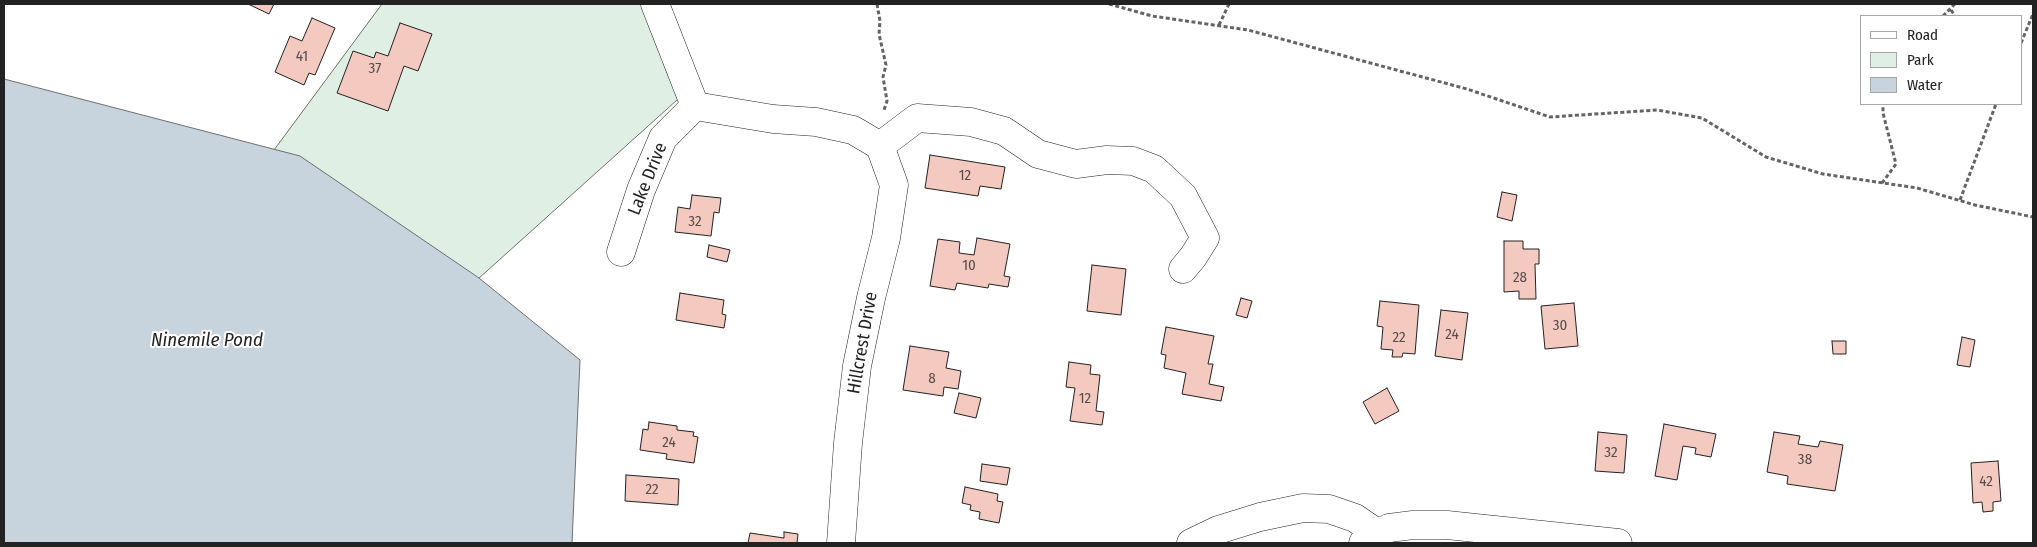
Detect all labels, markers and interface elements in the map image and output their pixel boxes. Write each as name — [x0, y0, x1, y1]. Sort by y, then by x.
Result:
legend — [1860, 15, 2022, 105]
text: Road — [1907, 26, 1938, 44]
house number: 41 — [296, 48, 308, 66]
text: Park — [1907, 51, 1934, 69]
house number: 37 — [369, 60, 381, 78]
text: Water — [1907, 76, 1942, 94]
street label: Lake Drive — [624, 140, 672, 218]
house number: 12 — [959, 167, 971, 185]
house number: 32 — [688, 213, 702, 231]
house number: 10 — [962, 257, 976, 275]
house number: 28 — [1513, 269, 1527, 287]
street label: Hillcrest Drive — [843, 290, 883, 396]
house number: 30 — [1553, 317, 1567, 335]
house number: 24 — [1445, 326, 1459, 344]
house number: 22 — [1392, 329, 1406, 347]
water label: Ninemile Pond — [151, 330, 263, 352]
house number: 8 — [928, 370, 936, 388]
house number: 12 — [1079, 390, 1091, 408]
house number: 24 — [662, 434, 676, 452]
house number: 32 — [1604, 444, 1618, 462]
house number: 38 — [1798, 451, 1812, 469]
house number: 42 — [1979, 473, 1993, 491]
house number: 22 — [645, 481, 659, 499]

